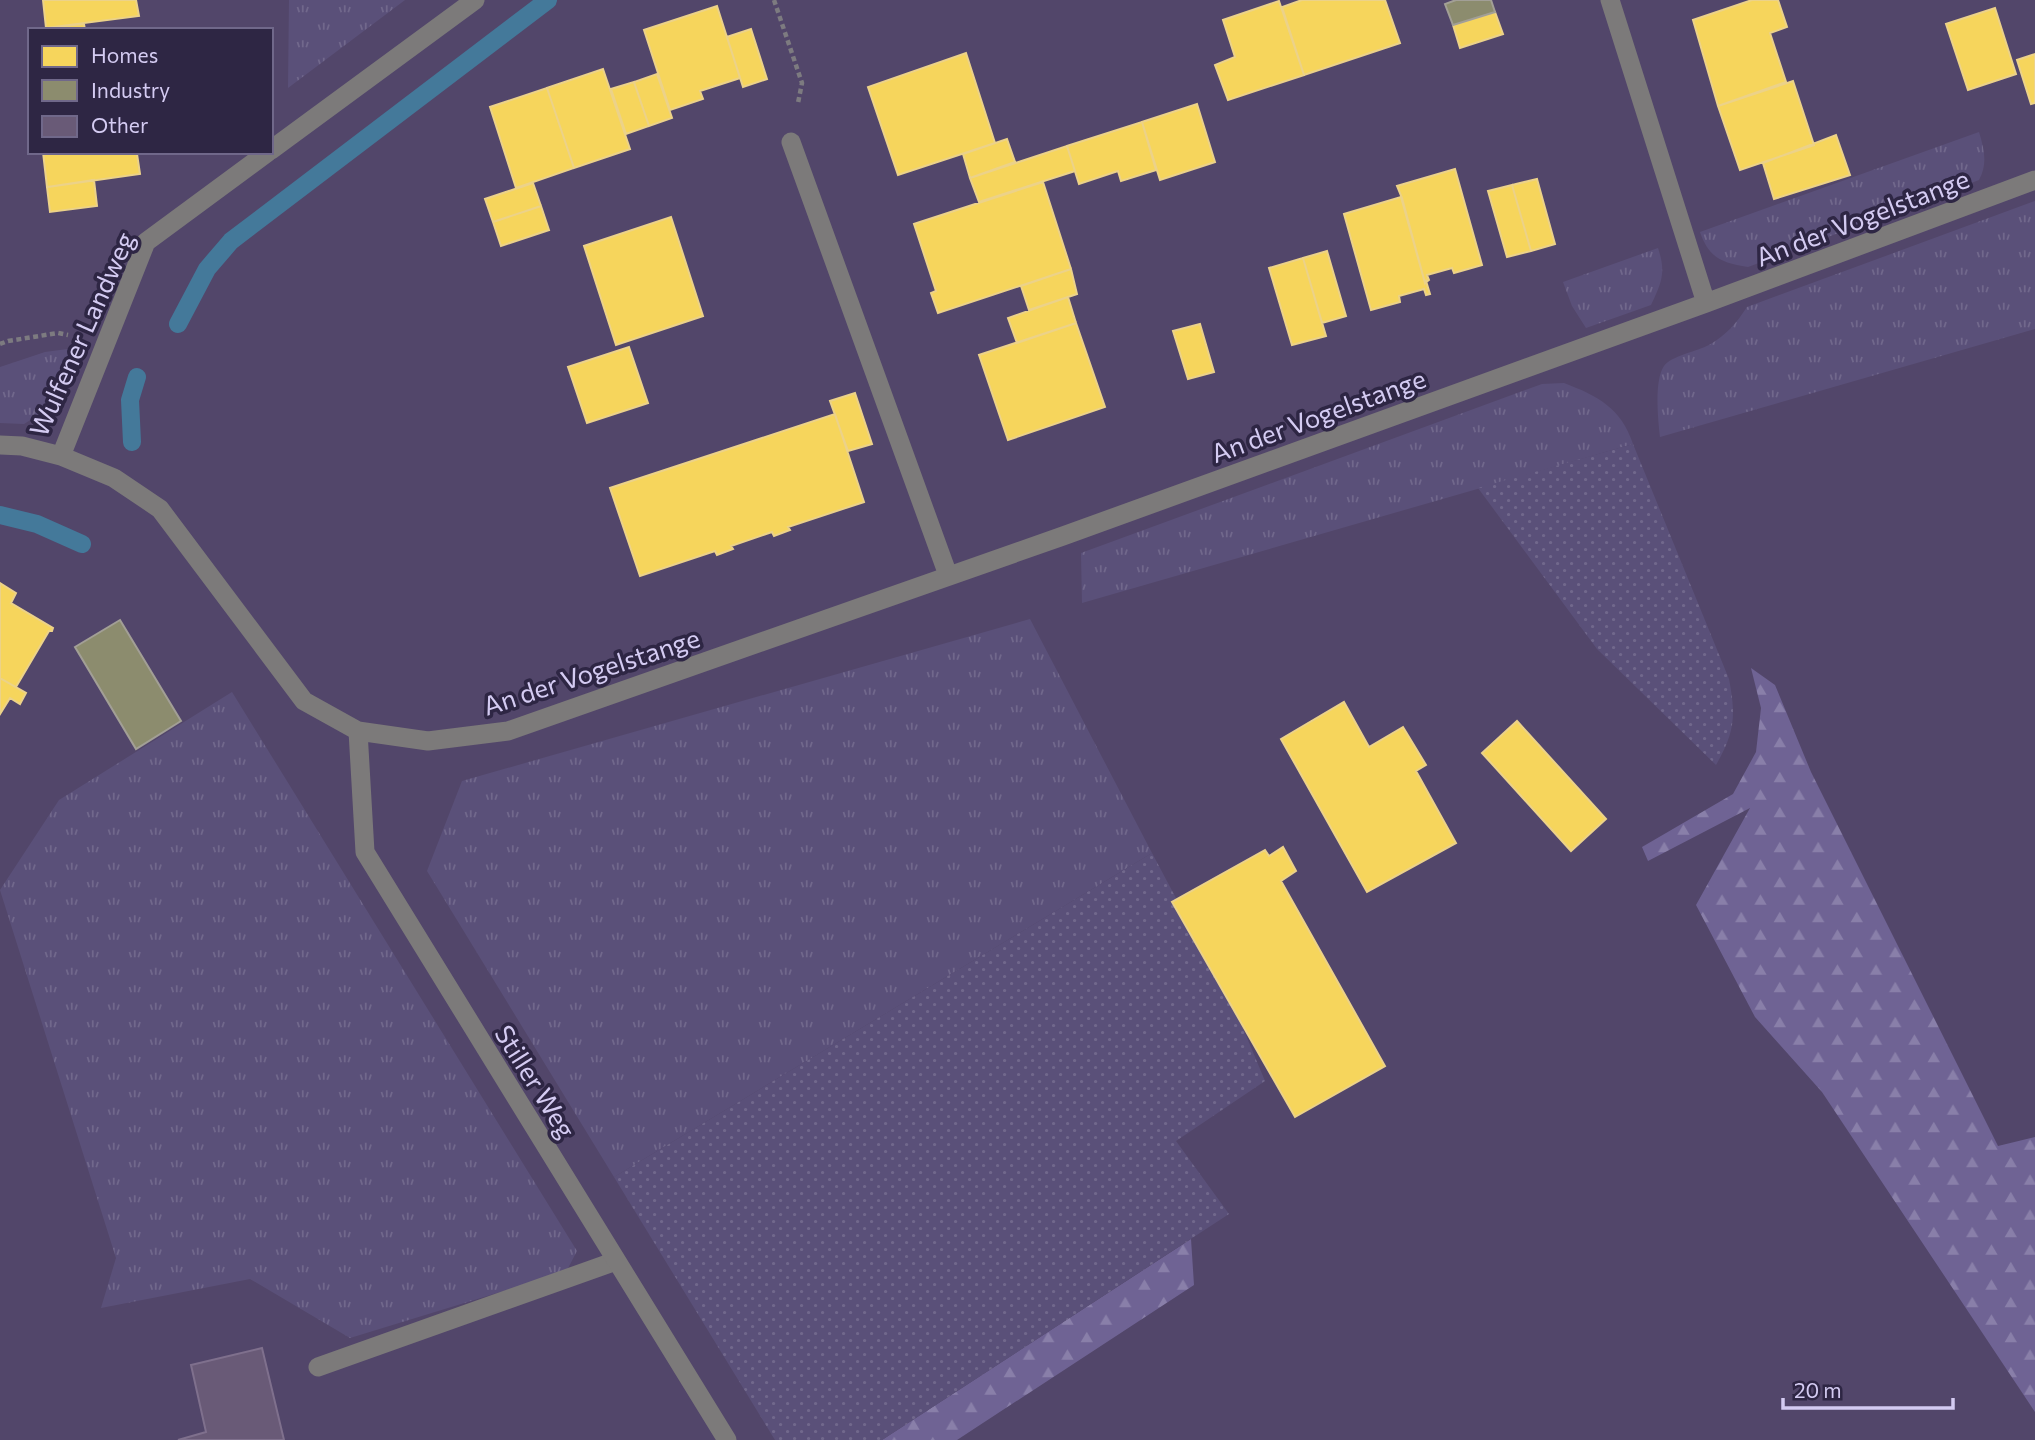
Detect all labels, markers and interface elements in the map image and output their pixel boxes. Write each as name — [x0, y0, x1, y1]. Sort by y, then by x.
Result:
legend — [28, 28, 273, 154]
text: Homes — [91, 42, 158, 67]
text: Industry — [91, 77, 170, 102]
text: Other — [91, 112, 148, 137]
street label: An der Vogelstange — [1751, 162, 1973, 272]
street label: Wulfener Landweg — [22, 227, 140, 441]
street label: An der Vogelstange — [1206, 362, 1430, 468]
street label: An der Vogelstange — [479, 621, 703, 721]
street label: Stiller Weg — [489, 1019, 583, 1143]
scale bar — [1783, 1366, 1953, 1410]
text: 20 m — [1794, 1377, 1842, 1402]

